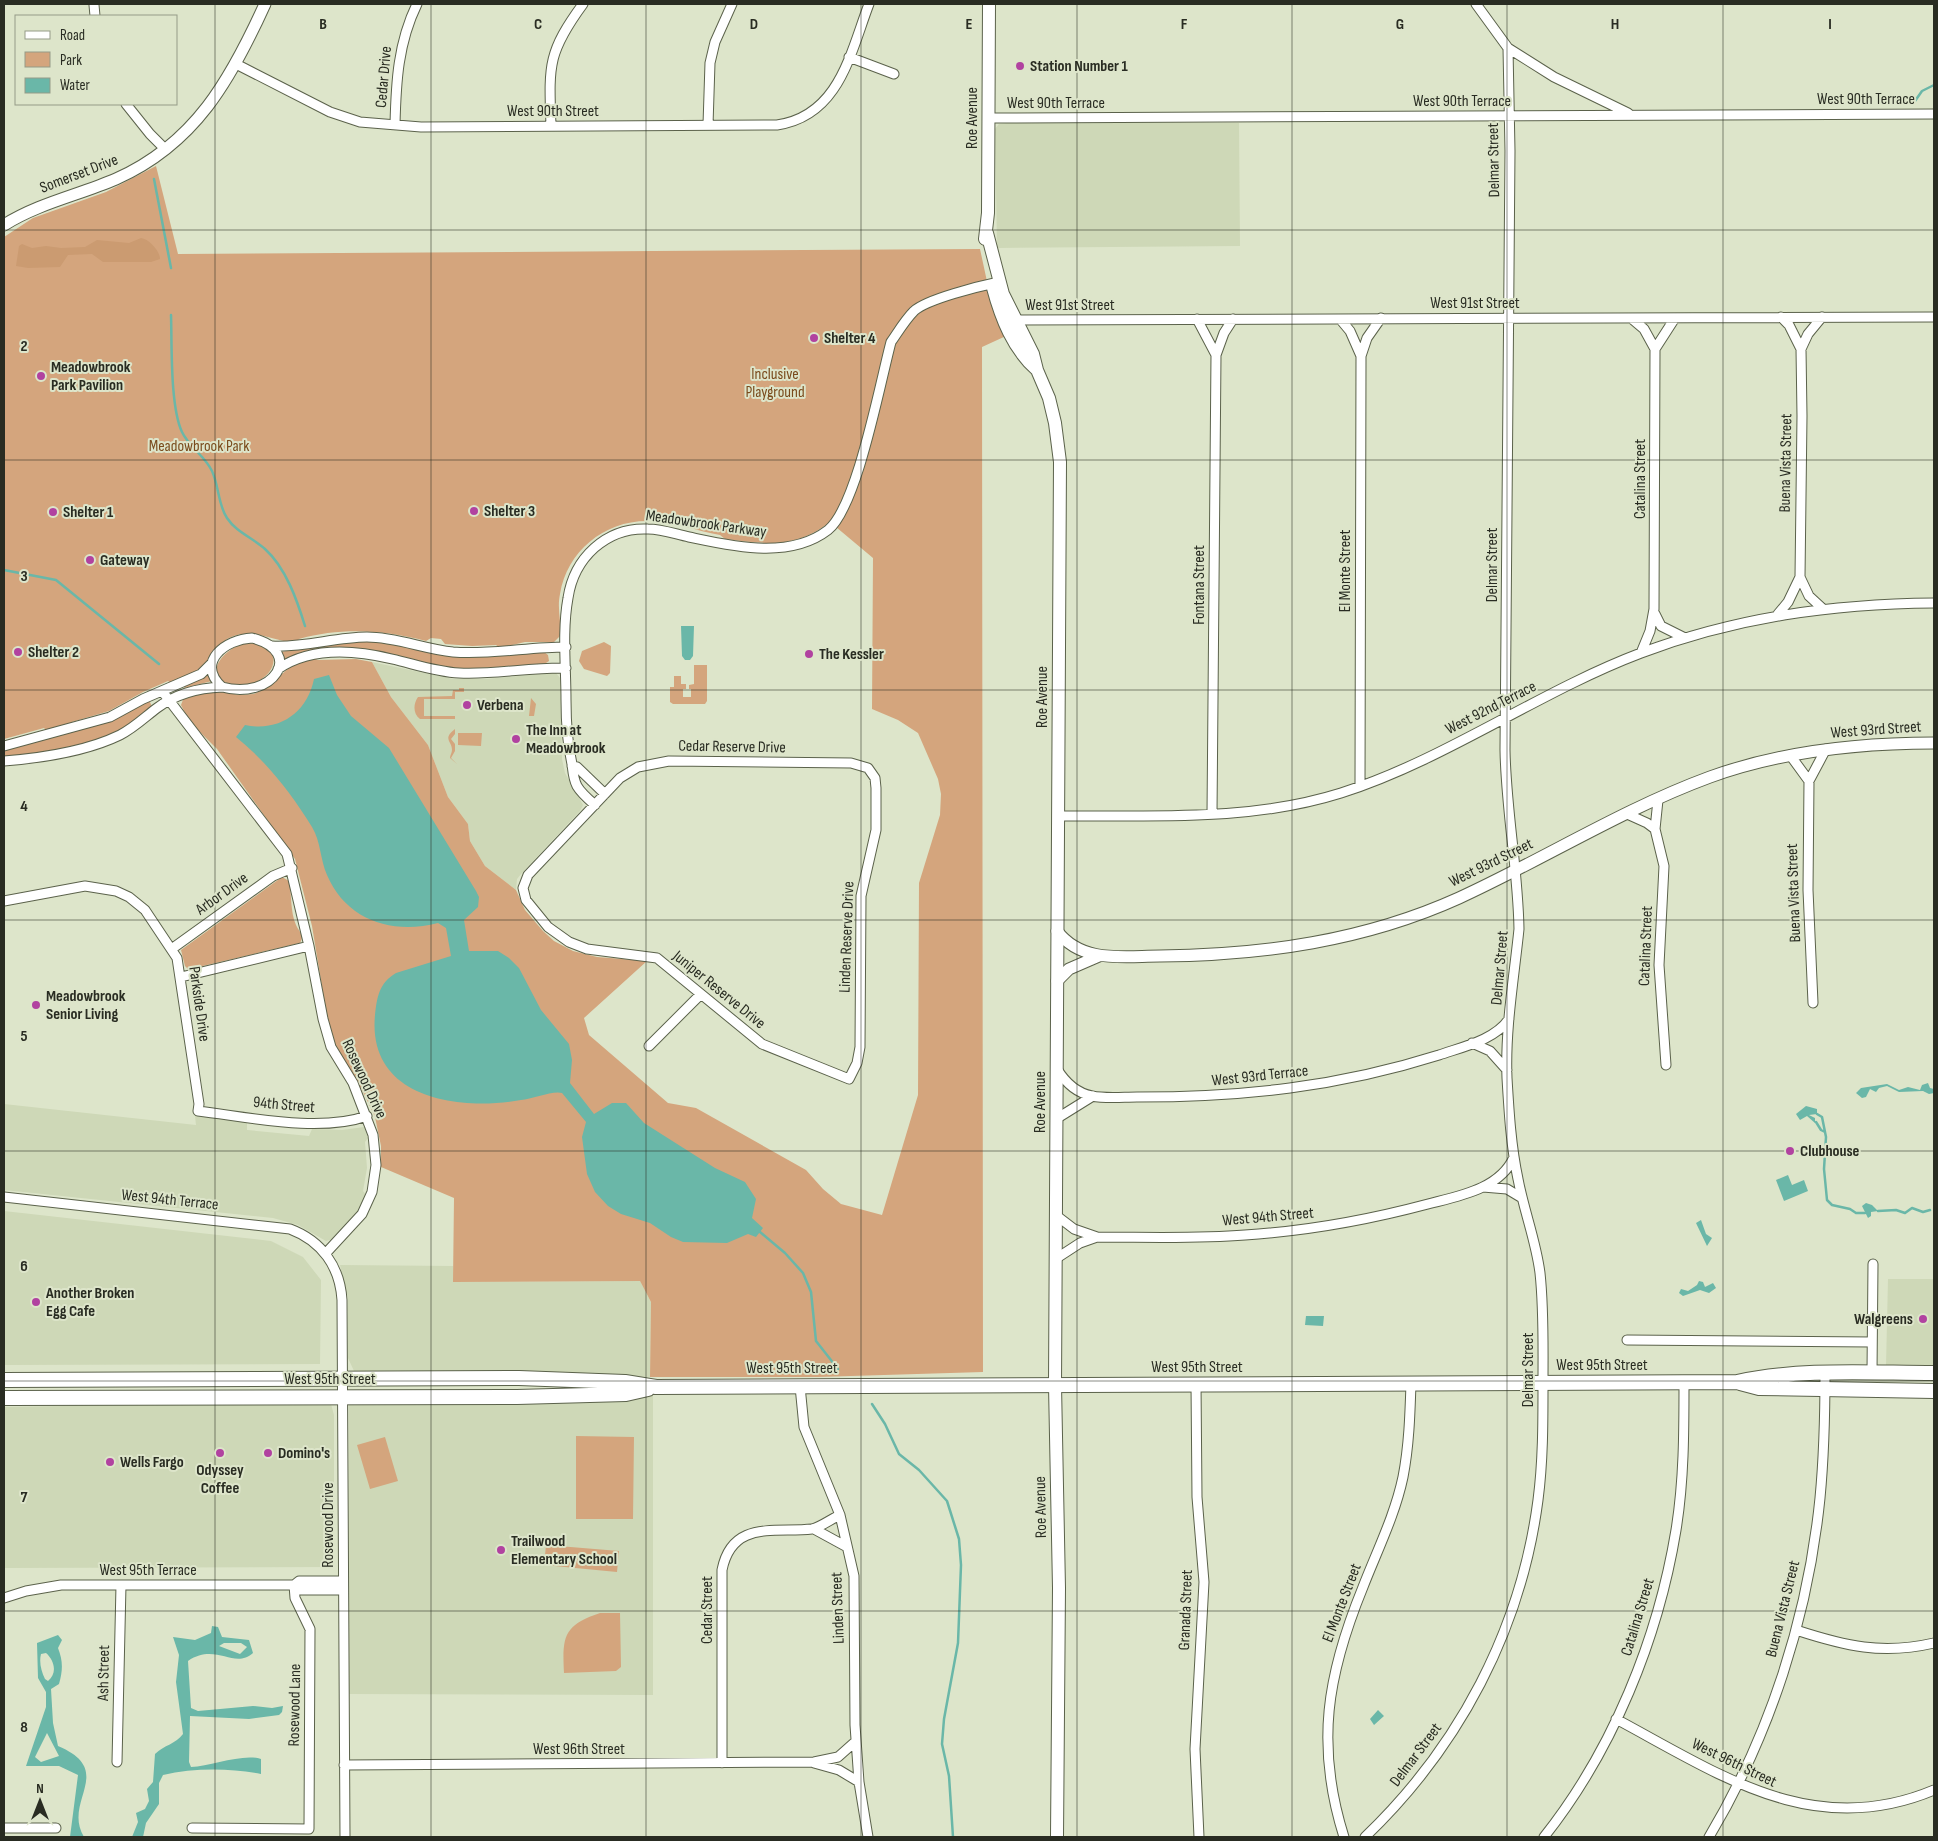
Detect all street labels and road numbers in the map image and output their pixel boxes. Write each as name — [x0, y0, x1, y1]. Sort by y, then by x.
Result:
street label: Cedar Drive — [372, 45, 396, 109]
street label: Roe Avenue — [963, 87, 982, 149]
street label: West 90th Terrace — [1817, 90, 1915, 109]
street label: West 90th Terrace — [1413, 92, 1511, 111]
street label: West 90th Terrace — [1007, 94, 1105, 113]
street label: West 90th Street — [507, 102, 599, 121]
street label: Delmar Street — [1484, 122, 1504, 197]
street label: Somerset Drive — [37, 150, 121, 198]
street label: West 91st Street — [1430, 294, 1520, 313]
street label: West 91st Street — [1025, 296, 1115, 315]
street label: Buena Vista Street — [1776, 413, 1796, 513]
street label: Catalina Street — [1631, 439, 1650, 519]
street label: Meadowbrook Parkway — [644, 506, 768, 542]
street label: Delmar Street — [1483, 528, 1502, 602]
street label: El Monte Street — [1336, 530, 1355, 612]
street label: Fontana Street — [1190, 545, 1209, 625]
street label: Roe Avenue — [1033, 666, 1052, 728]
street label: West 92nd Terrace — [1442, 677, 1540, 739]
street label: West 93rd Street — [1830, 717, 1922, 743]
street label: Cedar Reserve Drive — [678, 737, 786, 757]
street label: West 93rd Street — [1446, 834, 1536, 891]
street label: Buena Vista Street — [1783, 843, 1805, 943]
street label: Arbor Drive — [191, 869, 252, 920]
street label: Linden Reserve Drive — [836, 881, 858, 993]
street label: Catalina Street — [1635, 905, 1657, 986]
street label: Delmar Street — [1487, 930, 1513, 1006]
street label: Juniper Reserve Drive — [668, 946, 769, 1033]
street label: Parkside Drive — [184, 965, 214, 1043]
street label: Rosewood Drive — [337, 1036, 391, 1122]
street label: West 93rd Terrace — [1211, 1061, 1309, 1091]
street label: Roe Avenue — [1031, 1071, 1050, 1133]
street label: 94th Street — [252, 1093, 316, 1117]
street label: West 94th Terrace — [121, 1185, 219, 1215]
street label: West 94th Street — [1222, 1204, 1315, 1230]
street label: Delmar Street — [1519, 1333, 1538, 1407]
street label: West 95th Street — [1556, 1356, 1648, 1375]
street label: West 95th Street — [1151, 1358, 1243, 1377]
street label: West 95th Street — [746, 1359, 838, 1378]
street label: West 95th Street — [284, 1370, 376, 1389]
street label: Roe Avenue — [1031, 1476, 1051, 1538]
street label: Rosewood Drive — [319, 1482, 338, 1568]
street label: Buena Vista Street — [1762, 1559, 1804, 1659]
street label: West 95th Terrace — [99, 1561, 197, 1580]
street label: El Monte Street — [1318, 1561, 1366, 1645]
street label: Granada Street — [1175, 1569, 1197, 1651]
street label: Linden Street — [827, 1572, 849, 1644]
street label: Cedar Street — [698, 1576, 717, 1644]
street label: Catalina Street — [1617, 1576, 1659, 1658]
street label: Ash Street — [94, 1645, 114, 1702]
street label: Rosewood Lane — [285, 1663, 305, 1747]
street label: Delmar Street — [1386, 1719, 1446, 1791]
street label: West 96th Street — [1689, 1734, 1780, 1792]
street label: West 96th Street — [533, 1740, 625, 1759]

